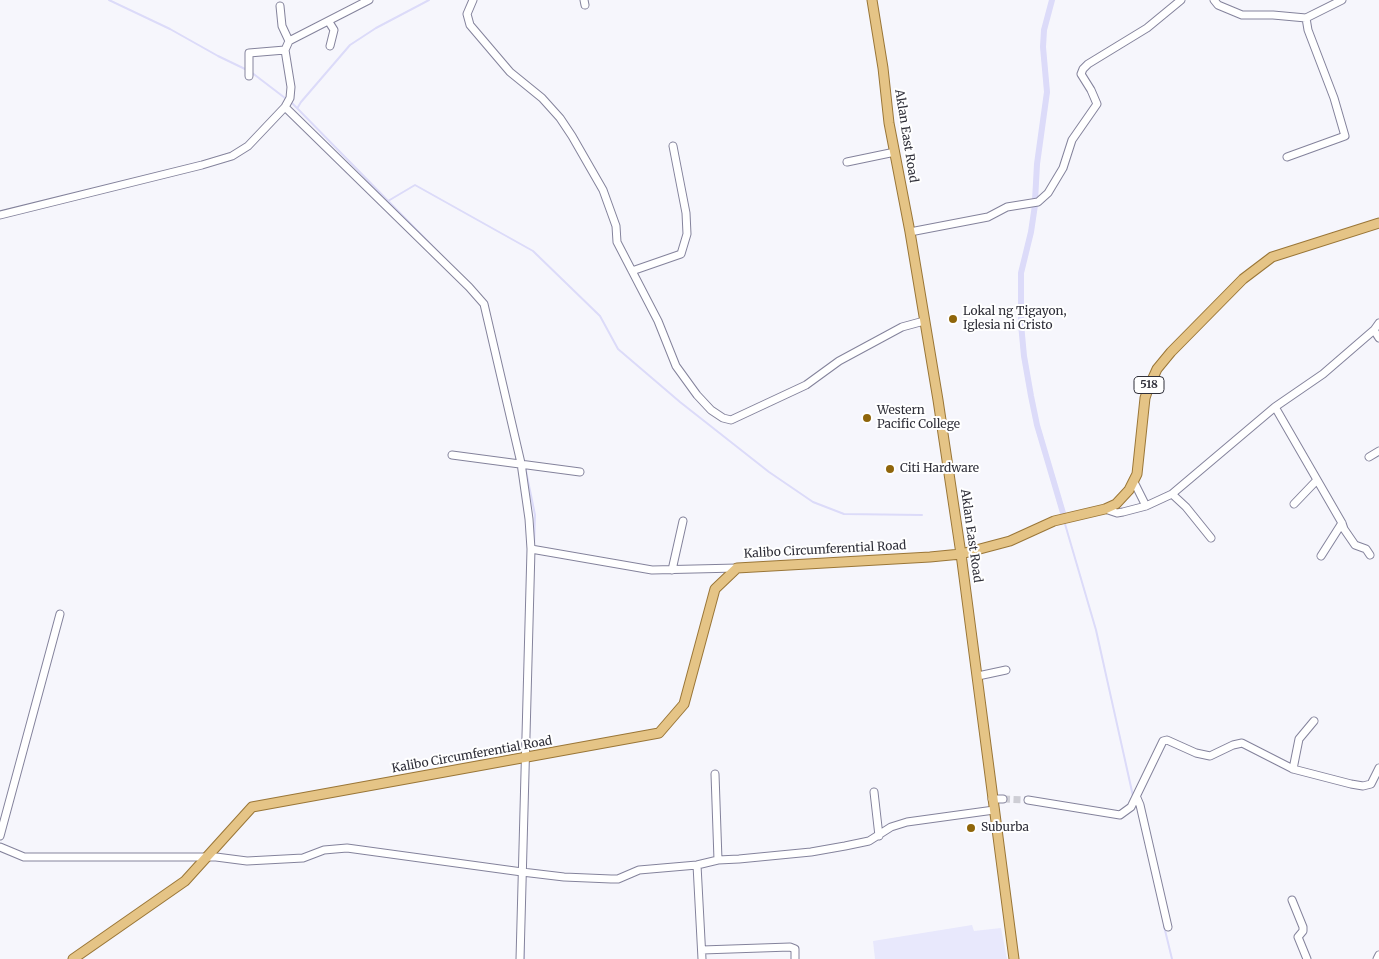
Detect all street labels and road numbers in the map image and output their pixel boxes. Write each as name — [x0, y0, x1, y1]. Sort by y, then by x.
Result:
street label: Aklan East Road — [892, 88, 920, 184]
road number: 518 — [1134, 376, 1164, 394]
street label: Aklan East Road — [957, 488, 985, 584]
street label: Kalibo Circumferential Road — [743, 539, 907, 561]
street label: Kalibo Circumferential Road — [391, 734, 553, 776]

